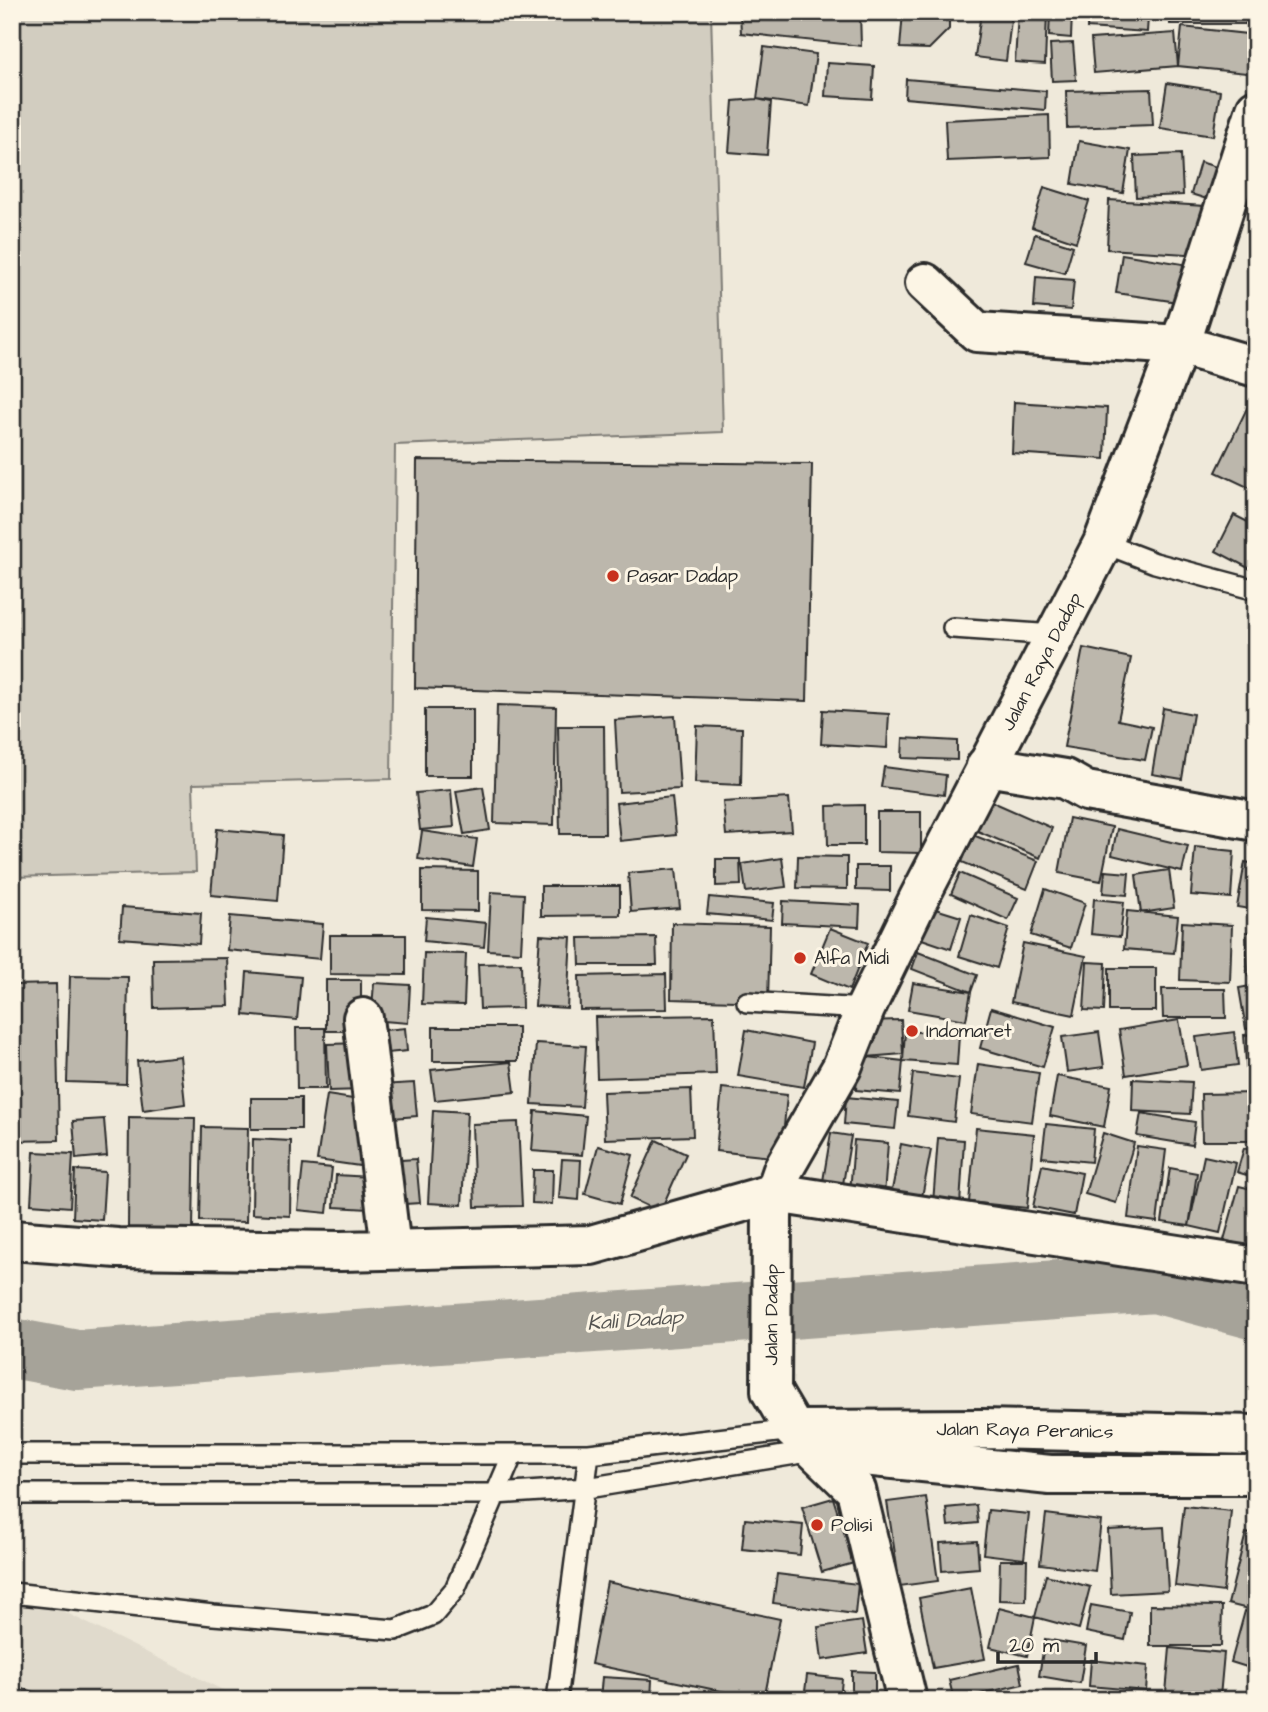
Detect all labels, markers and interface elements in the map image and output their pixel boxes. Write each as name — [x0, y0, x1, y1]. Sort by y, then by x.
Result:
place label: Pasar Dadap — [627, 563, 738, 590]
marker: Pasar Dadap — [605, 568, 621, 584]
street label: Jalan Raya Dadap — [994, 587, 1089, 736]
place label: Alfa Midi — [814, 945, 889, 972]
marker: Alfa Midi — [792, 950, 808, 966]
place label: Indomaret — [926, 1018, 1012, 1045]
marker: Indomaret — [904, 1023, 920, 1039]
street label: Jalan Dadap — [758, 1263, 785, 1365]
water label: Kali Dadap — [586, 1302, 685, 1338]
street label: Jalan Raya Peranics — [936, 1415, 1114, 1445]
place label: Polisi — [831, 1512, 872, 1539]
marker: Polisi — [809, 1517, 825, 1533]
scale bar — [998, 1621, 1096, 1665]
text: 20 m — [1009, 1631, 1060, 1660]

